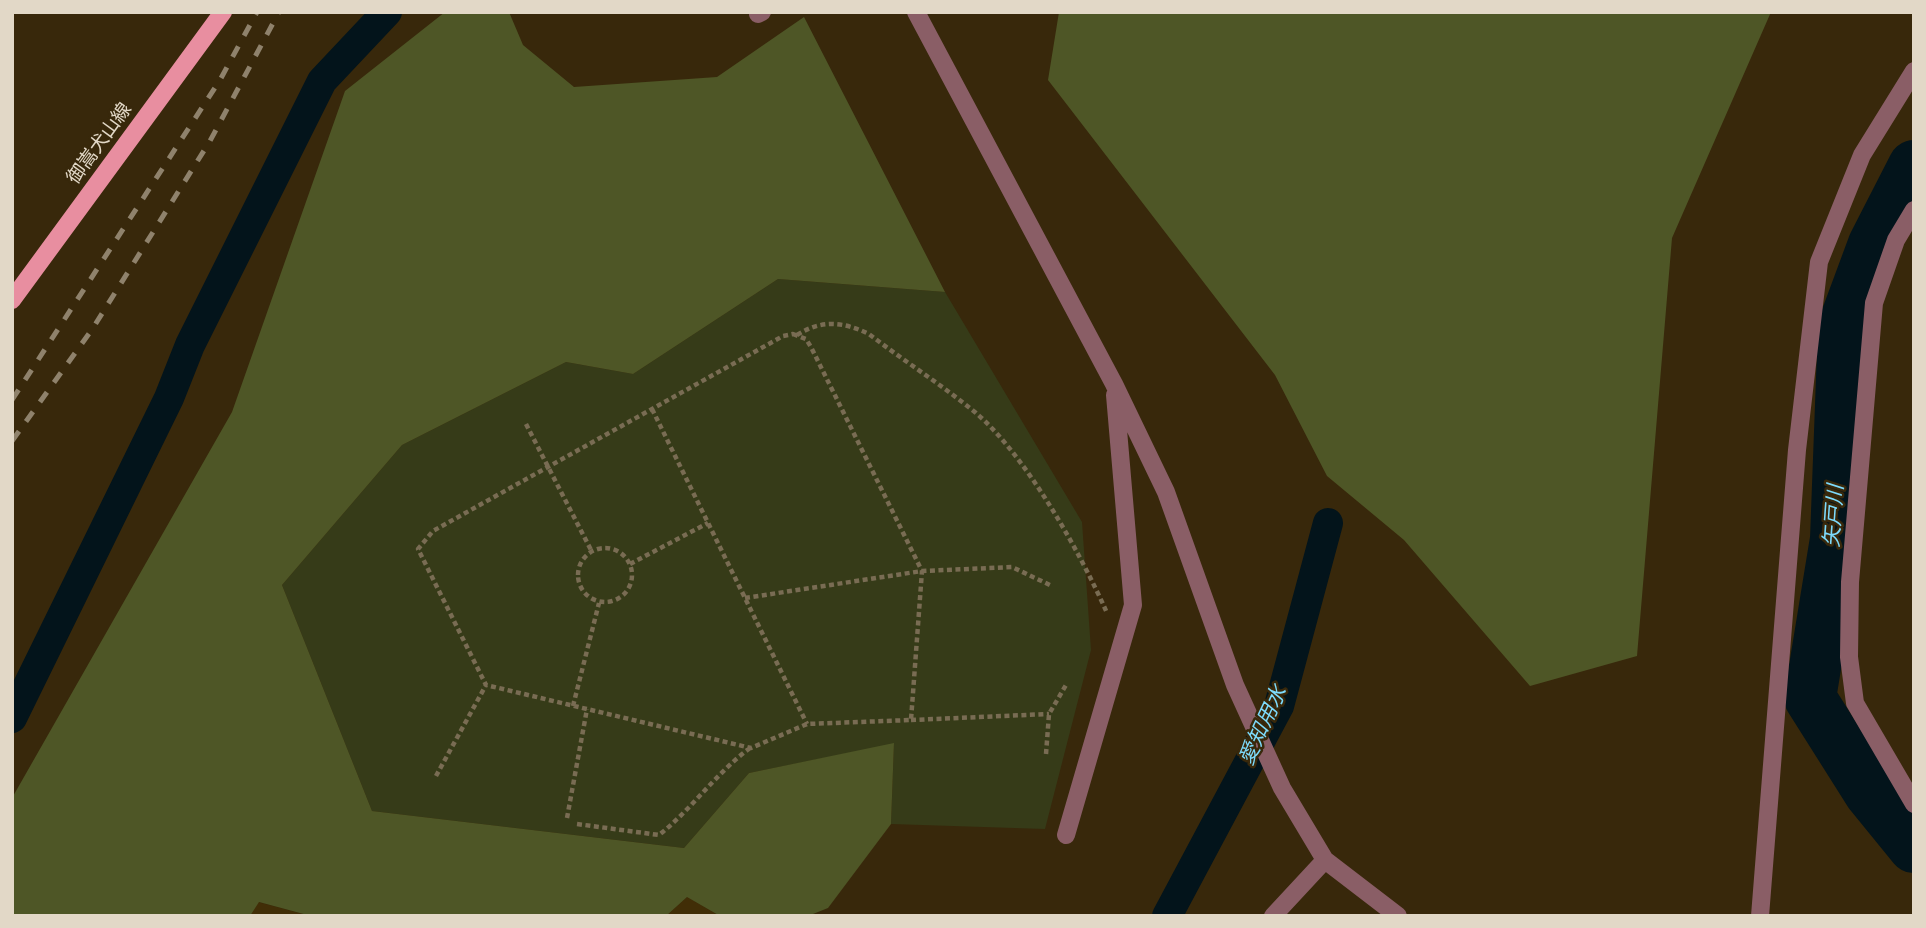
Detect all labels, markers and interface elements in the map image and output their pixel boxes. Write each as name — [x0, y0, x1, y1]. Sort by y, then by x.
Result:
street label: 御嵩犬山線 — [63, 99, 137, 189]
water label: 矢戸川 — [1820, 484, 1850, 548]
water label: 愛知用水 — [1235, 683, 1293, 769]

